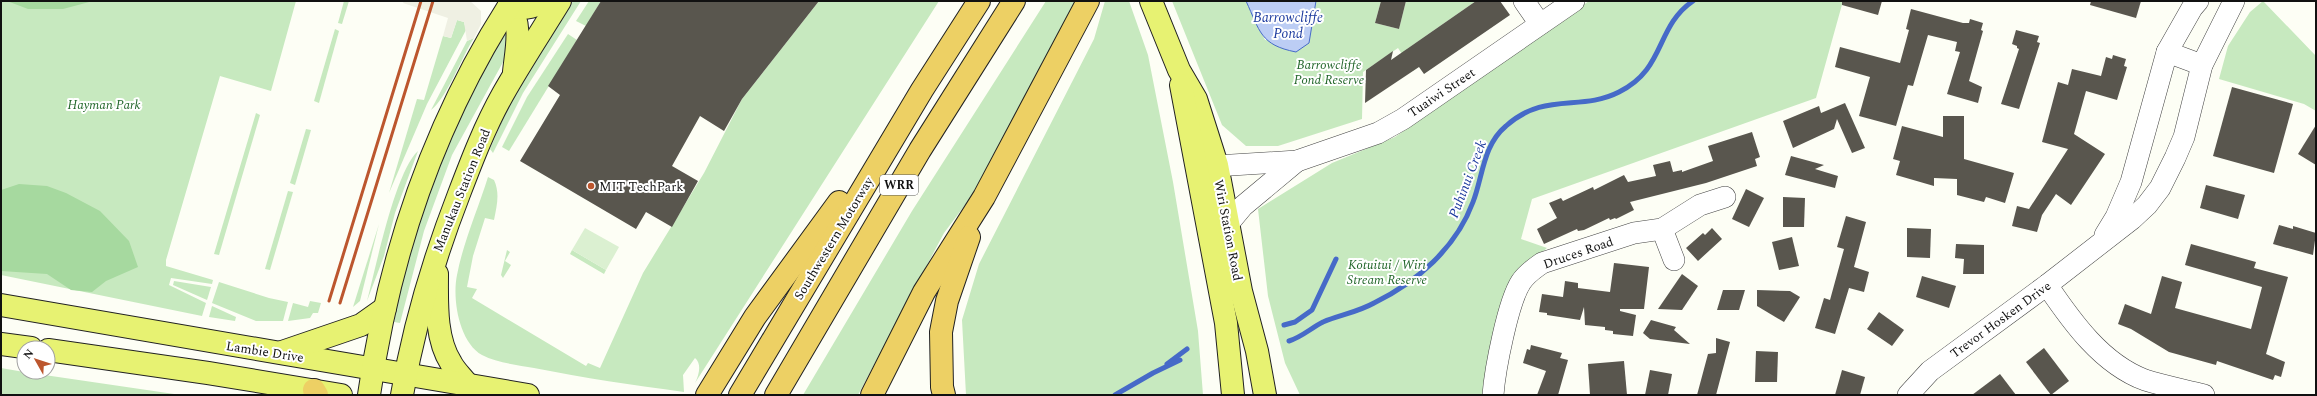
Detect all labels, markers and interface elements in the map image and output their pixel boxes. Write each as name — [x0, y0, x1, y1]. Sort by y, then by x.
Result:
water label: Barrowcliffe Pond — [1253, 7, 1323, 44]
park label: Barrowcliffe Pond Reserve — [1294, 55, 1365, 90]
street label: Tuaiwi Street — [1404, 63, 1480, 123]
park label: Hayman Park — [67, 95, 141, 115]
street label: Manukau Station Road — [428, 126, 496, 255]
water label: Puhinui Creek — [1443, 137, 1492, 221]
street label: Southwestern Motorway — [789, 172, 879, 304]
road number: WRR — [880, 175, 918, 195]
place label: MIT TechPark — [599, 177, 684, 197]
street label: Wiri Station Road — [1208, 178, 1248, 283]
marker: MIT TechPark — [586, 181, 596, 191]
street label: Druces Road — [1540, 232, 1616, 274]
park label: Kōtuitui / Wiri Stream Reserve — [1347, 255, 1427, 290]
street label: Trevor Hosken Drive — [1946, 276, 2055, 363]
street label: Lambie Drive — [225, 336, 305, 368]
north arrow — [16, 340, 56, 380]
text: N — [19, 345, 38, 363]

